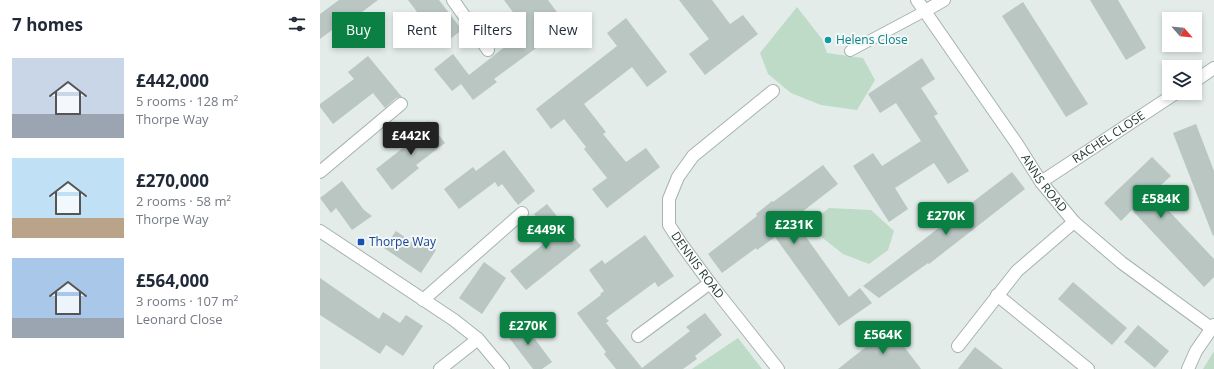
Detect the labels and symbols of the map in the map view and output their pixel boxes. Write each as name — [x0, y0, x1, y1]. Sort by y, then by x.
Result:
north arrow — [1162, 12, 1202, 52]
place label: Helens Close — [836, 31, 908, 48]
marker: Helens Close — [823, 35, 833, 45]
street label: RACHEL CLOSE — [1069, 107, 1148, 167]
pin: £442K — [383, 122, 439, 156]
street label: ANNS ROAD — [1017, 151, 1071, 216]
pin: £584K — [1133, 185, 1189, 219]
pin: £270K — [918, 202, 974, 236]
pin: £231K — [766, 211, 822, 245]
pin: £449K — [518, 216, 574, 250]
street label: DENNIS ROAD — [667, 228, 728, 302]
place label: Thorpe Way — [369, 233, 437, 250]
marker: Thorpe Way — [356, 237, 366, 247]
pin: £270K — [500, 312, 556, 346]
pin: £564K — [855, 321, 911, 355]

